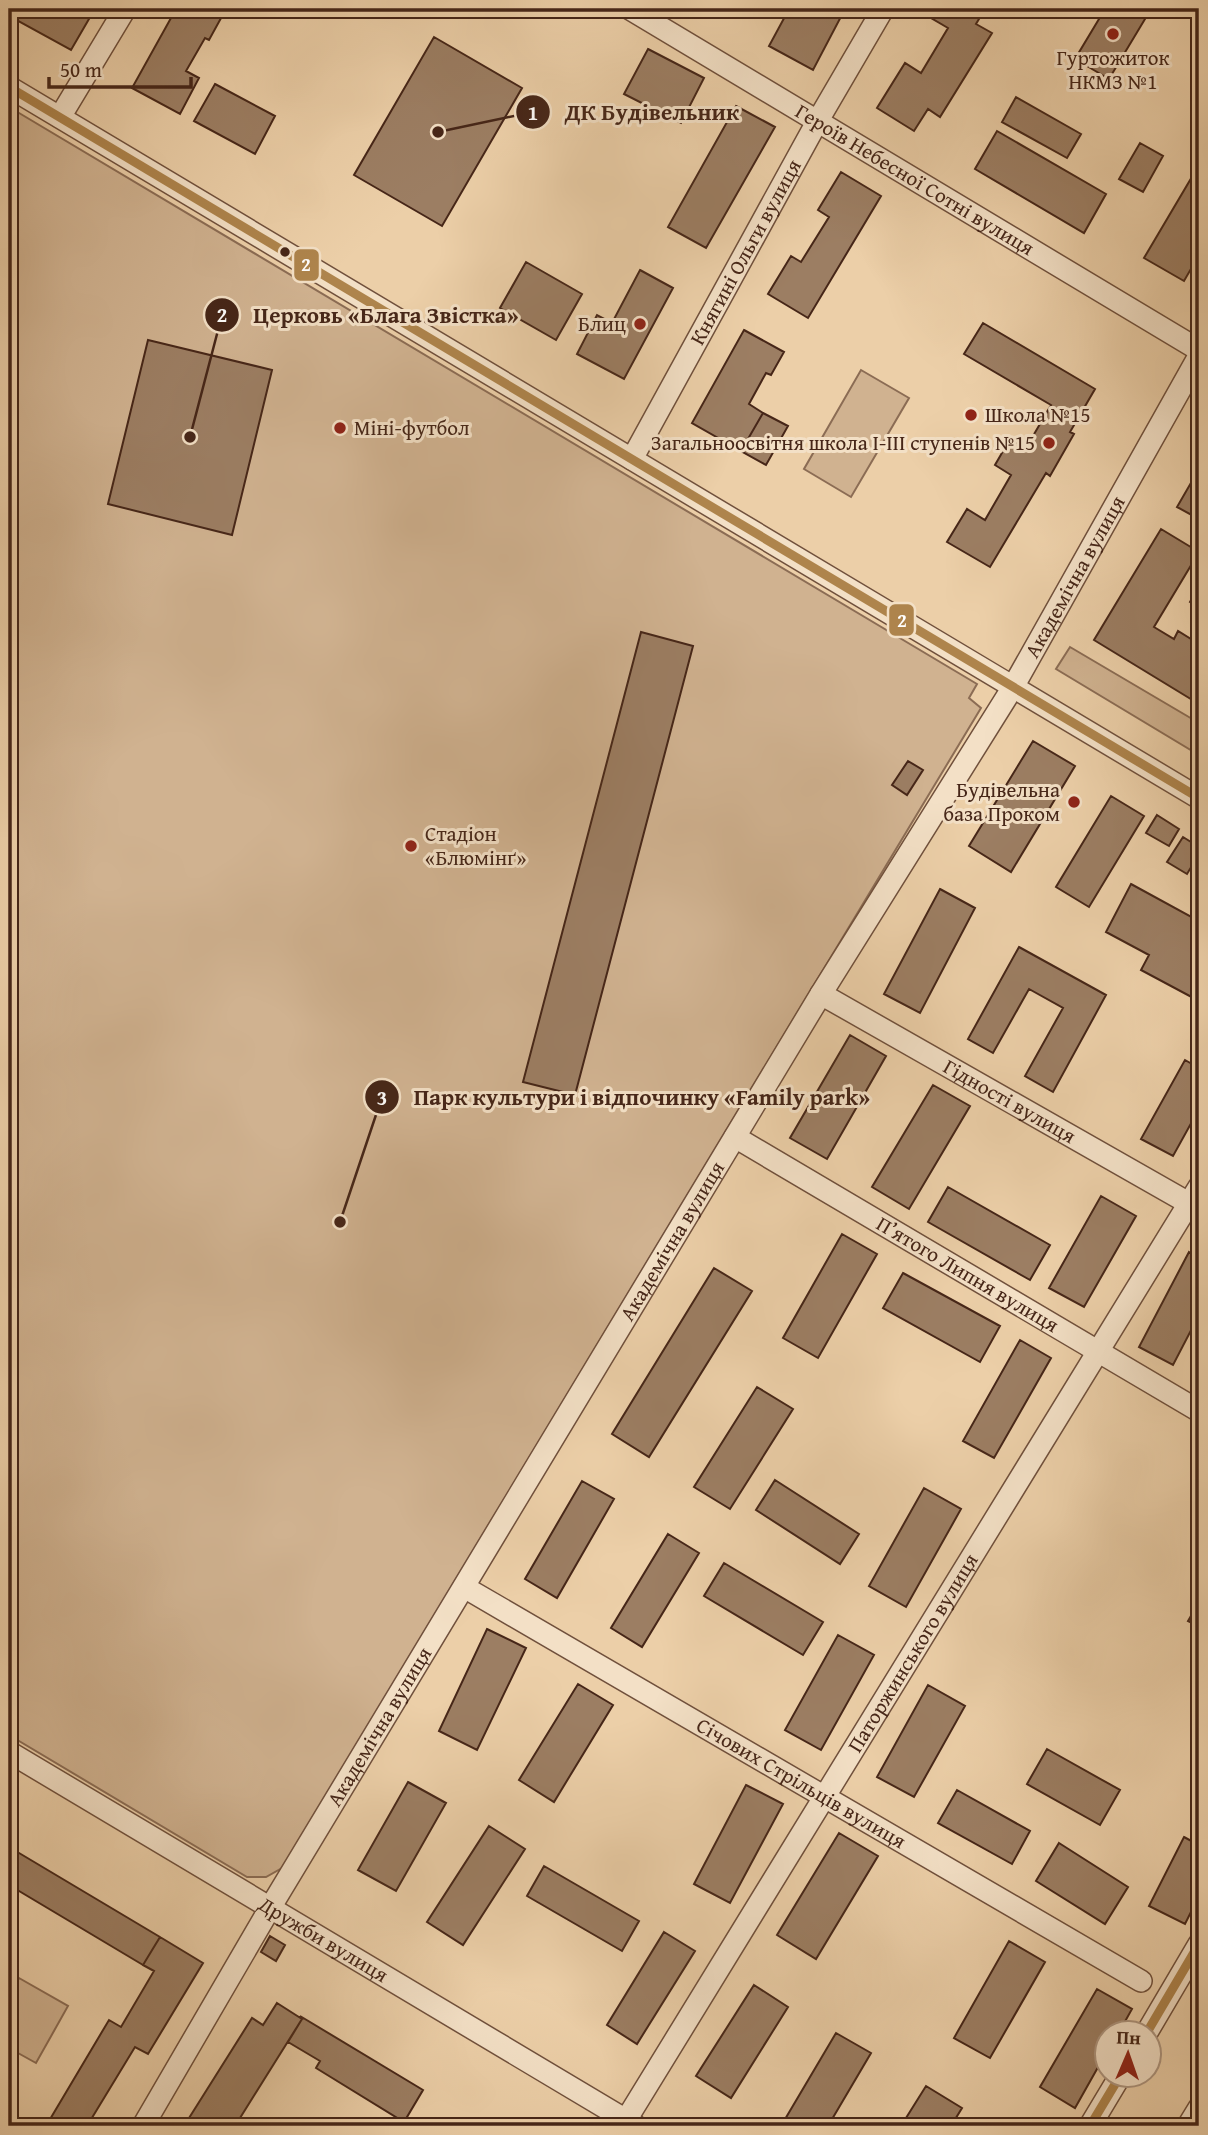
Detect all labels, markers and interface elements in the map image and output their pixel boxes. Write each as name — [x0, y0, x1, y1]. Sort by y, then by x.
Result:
marker: Гуртожиток НКМЗ №1 — [1105, 26, 1121, 42]
place label: Гуртожиток НКМЗ №1 — [1057, 42, 1169, 97]
scale bar — [49, 46, 191, 90]
text: 50 m — [60, 54, 102, 85]
callout: ДК Будівельник — [516, 90, 753, 134]
text: ДК Будівельник — [564, 95, 740, 128]
street label: Героїв Небесної Сотні вулиця — [790, 96, 1041, 263]
text: 1 — [528, 97, 538, 128]
street label: Княгині Ольги вулиця — [682, 153, 809, 350]
unlabelled marker — [278, 245, 292, 259]
line badge: 2 — [293, 248, 320, 282]
text: 2 — [301, 250, 311, 278]
callout: Церковь «Блага Звістка» — [205, 293, 533, 337]
text: Церковь «Блага Звістка» — [253, 298, 519, 331]
text: 2 — [217, 299, 227, 330]
place label: Блиц — [578, 308, 626, 339]
marker: Блиц — [632, 316, 648, 332]
place label: Школа №15 — [985, 399, 1091, 430]
marker: Школа №15 — [963, 407, 979, 423]
place label: Міні-футбол — [354, 412, 470, 443]
marker: Міні-футбол — [332, 420, 348, 436]
place label: Загальноосвітня школа І-ІІІ ступенів №15 — [651, 427, 1035, 458]
marker: Загальноосвітня школа І-ІІІ ступенів №15 — [1041, 435, 1057, 451]
street label: Академічна вулиця — [1016, 490, 1133, 663]
line badge: 2 — [888, 603, 915, 637]
text: 2 — [897, 606, 907, 634]
place label: Будівельна база Проком — [943, 774, 1060, 829]
marker: Будівельна база Проком — [1066, 794, 1082, 810]
place label: Стадіон «Блюмінґ» — [425, 818, 526, 873]
marker: Стадіон «Блюмінґ» — [403, 838, 419, 854]
street label: Гідності вулиця — [938, 1051, 1082, 1151]
callout: Парк культури і відпочинку «Family park» — [365, 1075, 884, 1119]
text: Парк культури і відпочинку «Family park» — [414, 1080, 870, 1113]
text: 3 — [377, 1082, 387, 1113]
street label: Академічна вулиця — [611, 1155, 732, 1327]
street label: П’ятого Липня вулиця — [871, 1208, 1065, 1340]
street label: Паторжинського вулиця — [839, 1547, 986, 1758]
street label: Академічна вулиця — [319, 1640, 439, 1812]
street label: Січових Стрільців вулиця — [691, 1709, 912, 1856]
street label: Дружби вулиця — [252, 1888, 395, 1990]
north arrow — [1092, 2020, 1162, 2090]
text: Пн — [1116, 2023, 1142, 2051]

